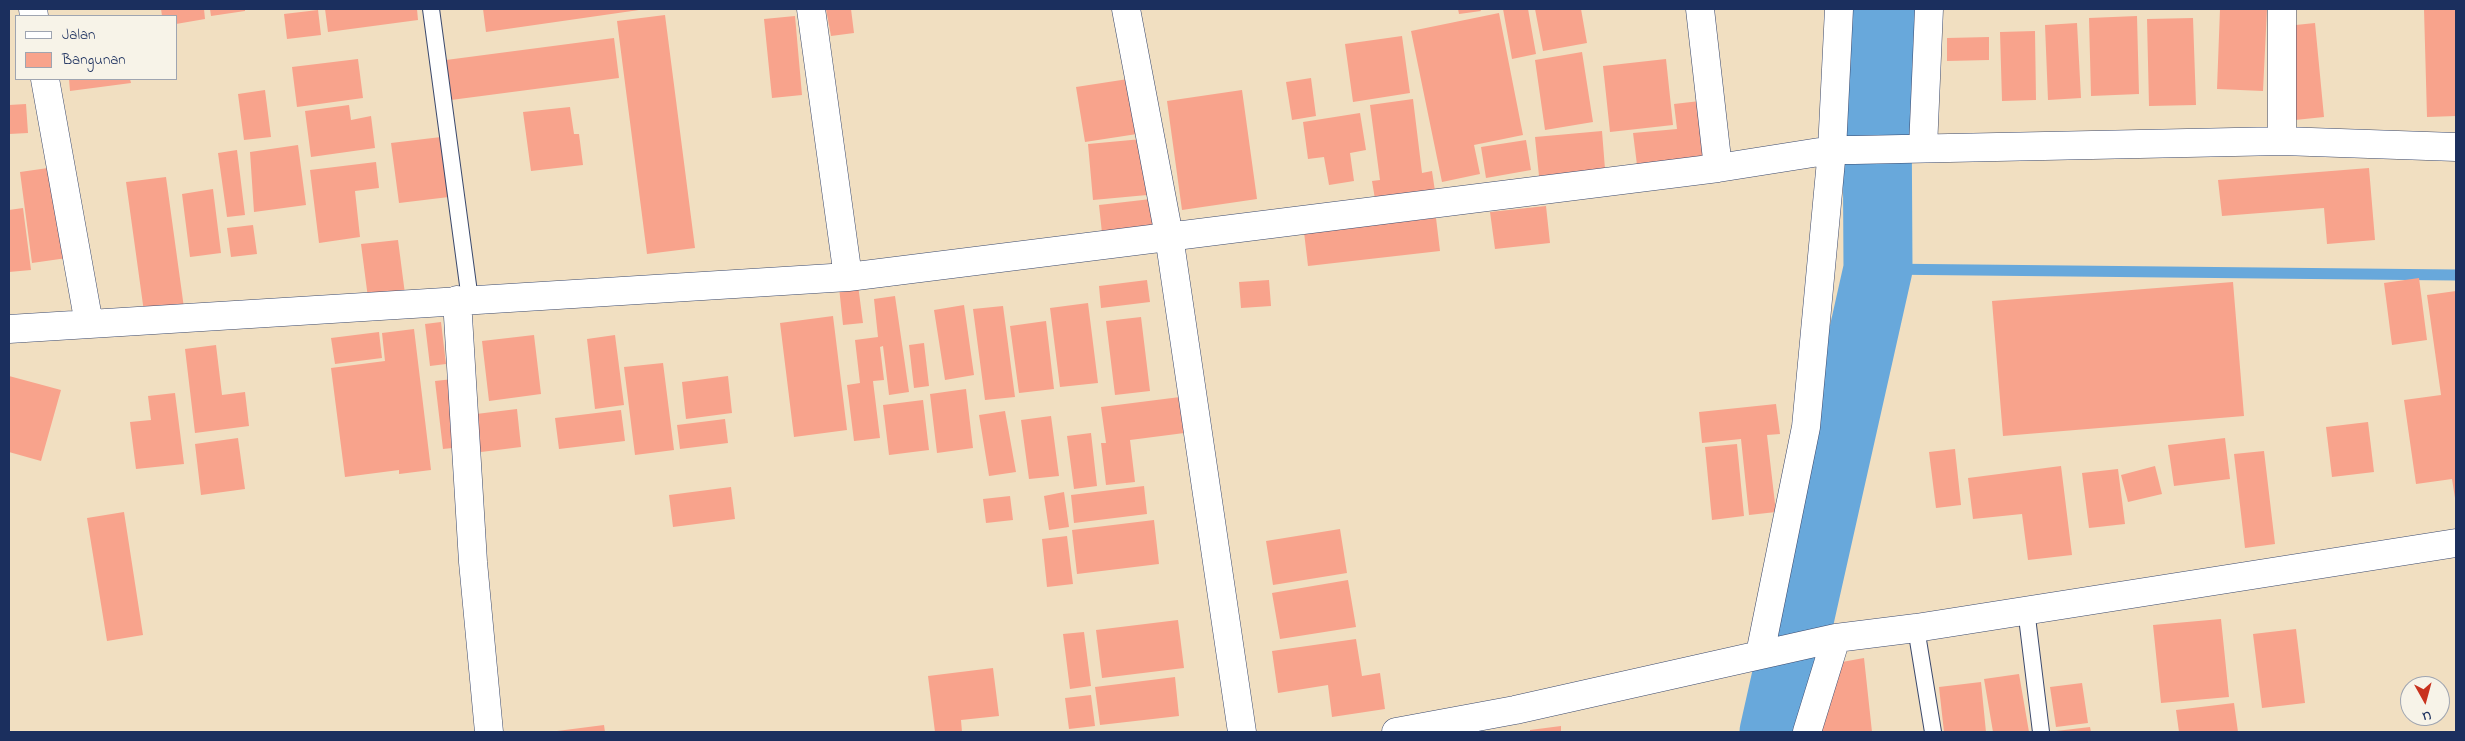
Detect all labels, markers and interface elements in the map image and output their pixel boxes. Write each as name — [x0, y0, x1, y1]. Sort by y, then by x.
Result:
legend — [15, 15, 178, 80]
text: Jalan — [62, 24, 95, 46]
text: Bangunan — [62, 49, 126, 71]
north arrow — [2400, 676, 2450, 726]
text: U — [2421, 704, 2432, 726]

